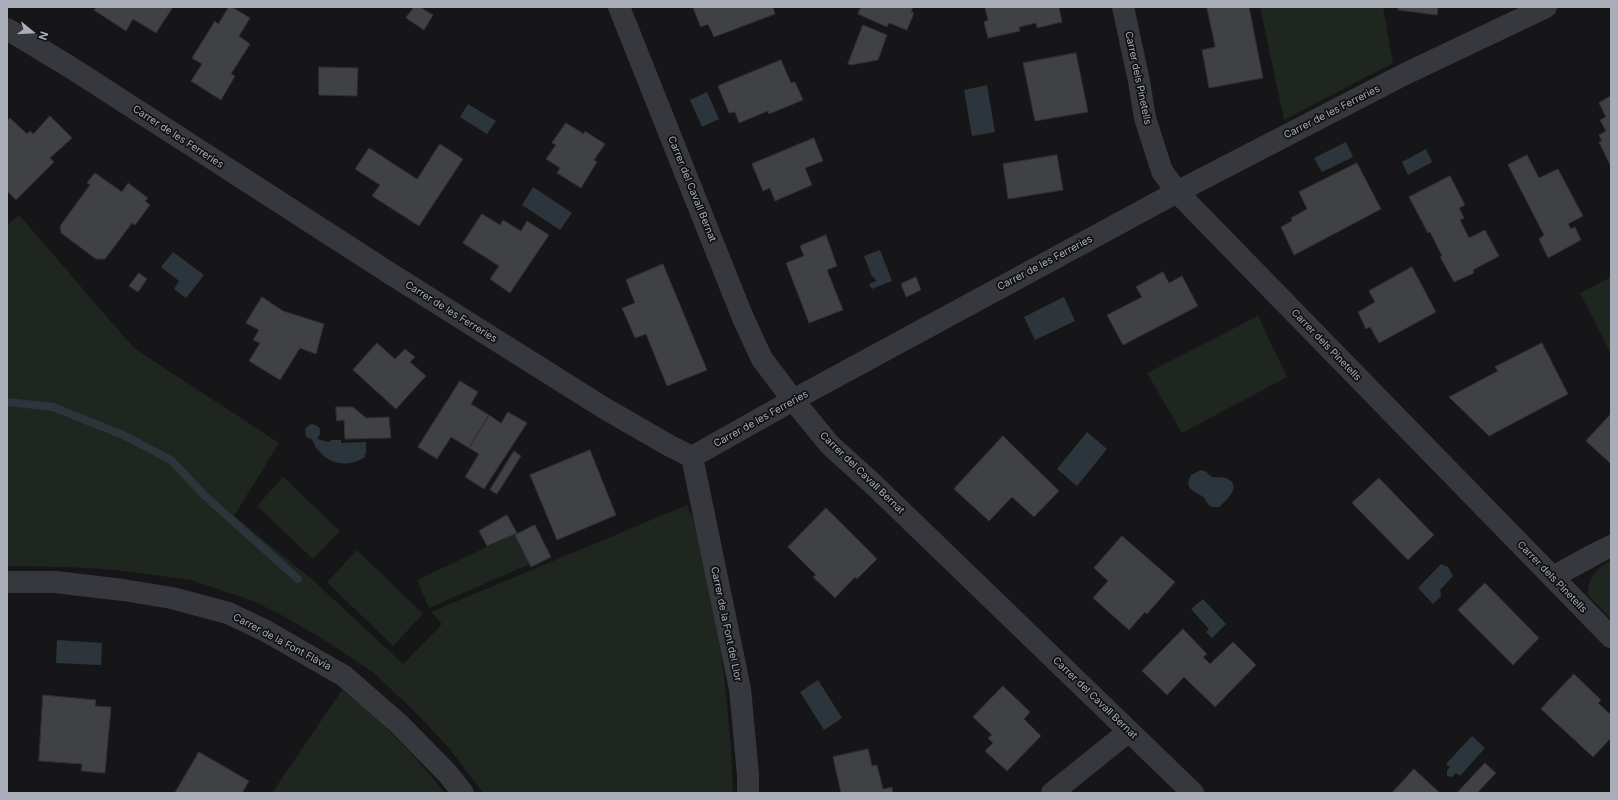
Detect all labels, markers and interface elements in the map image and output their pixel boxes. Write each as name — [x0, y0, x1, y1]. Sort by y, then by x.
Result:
north arrow — [12, 12, 52, 52]
text: N — [35, 30, 51, 42]
street label: Carrer dels Pinetells — [1122, 30, 1154, 126]
street label: Carrer de les Ferreries — [1282, 83, 1382, 141]
street label: Carrer de les Ferreries — [130, 103, 226, 171]
street label: Carrer del Cavall Bernat — [665, 134, 719, 244]
street label: Carrer de les Ferreries — [995, 233, 1095, 293]
street label: Carrer de les Ferreries — [403, 279, 499, 345]
street label: Carrer dels Pinetells — [1289, 307, 1363, 383]
street label: Carrer de les Ferreries — [712, 388, 810, 450]
street label: Carrer del Cavall Bernat — [817, 430, 907, 516]
street label: Carrer dels Pinetells — [1515, 539, 1589, 615]
street label: Carrer de la Font del Llor — [708, 566, 744, 682]
street label: Carrer de la Font Flàvia — [231, 611, 333, 673]
street label: Carrer del Cavall Bernat — [1050, 655, 1140, 741]

